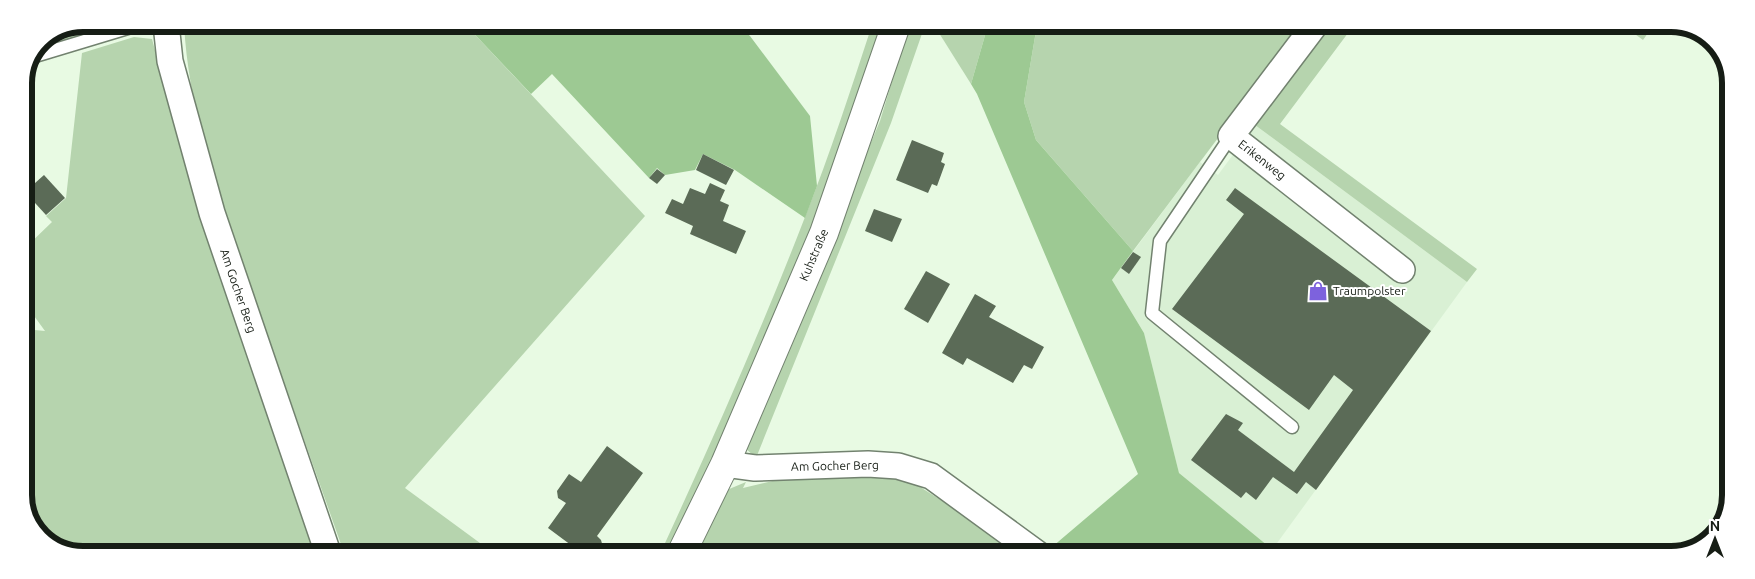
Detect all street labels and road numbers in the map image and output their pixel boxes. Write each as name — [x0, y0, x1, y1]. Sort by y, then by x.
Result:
street label: Erikenweg — [1236, 137, 1289, 182]
street label: Kuhstraße — [797, 227, 830, 283]
street label: Am Gocher Berg — [218, 247, 259, 335]
street label: Am Gocher Berg — [791, 458, 879, 473]

